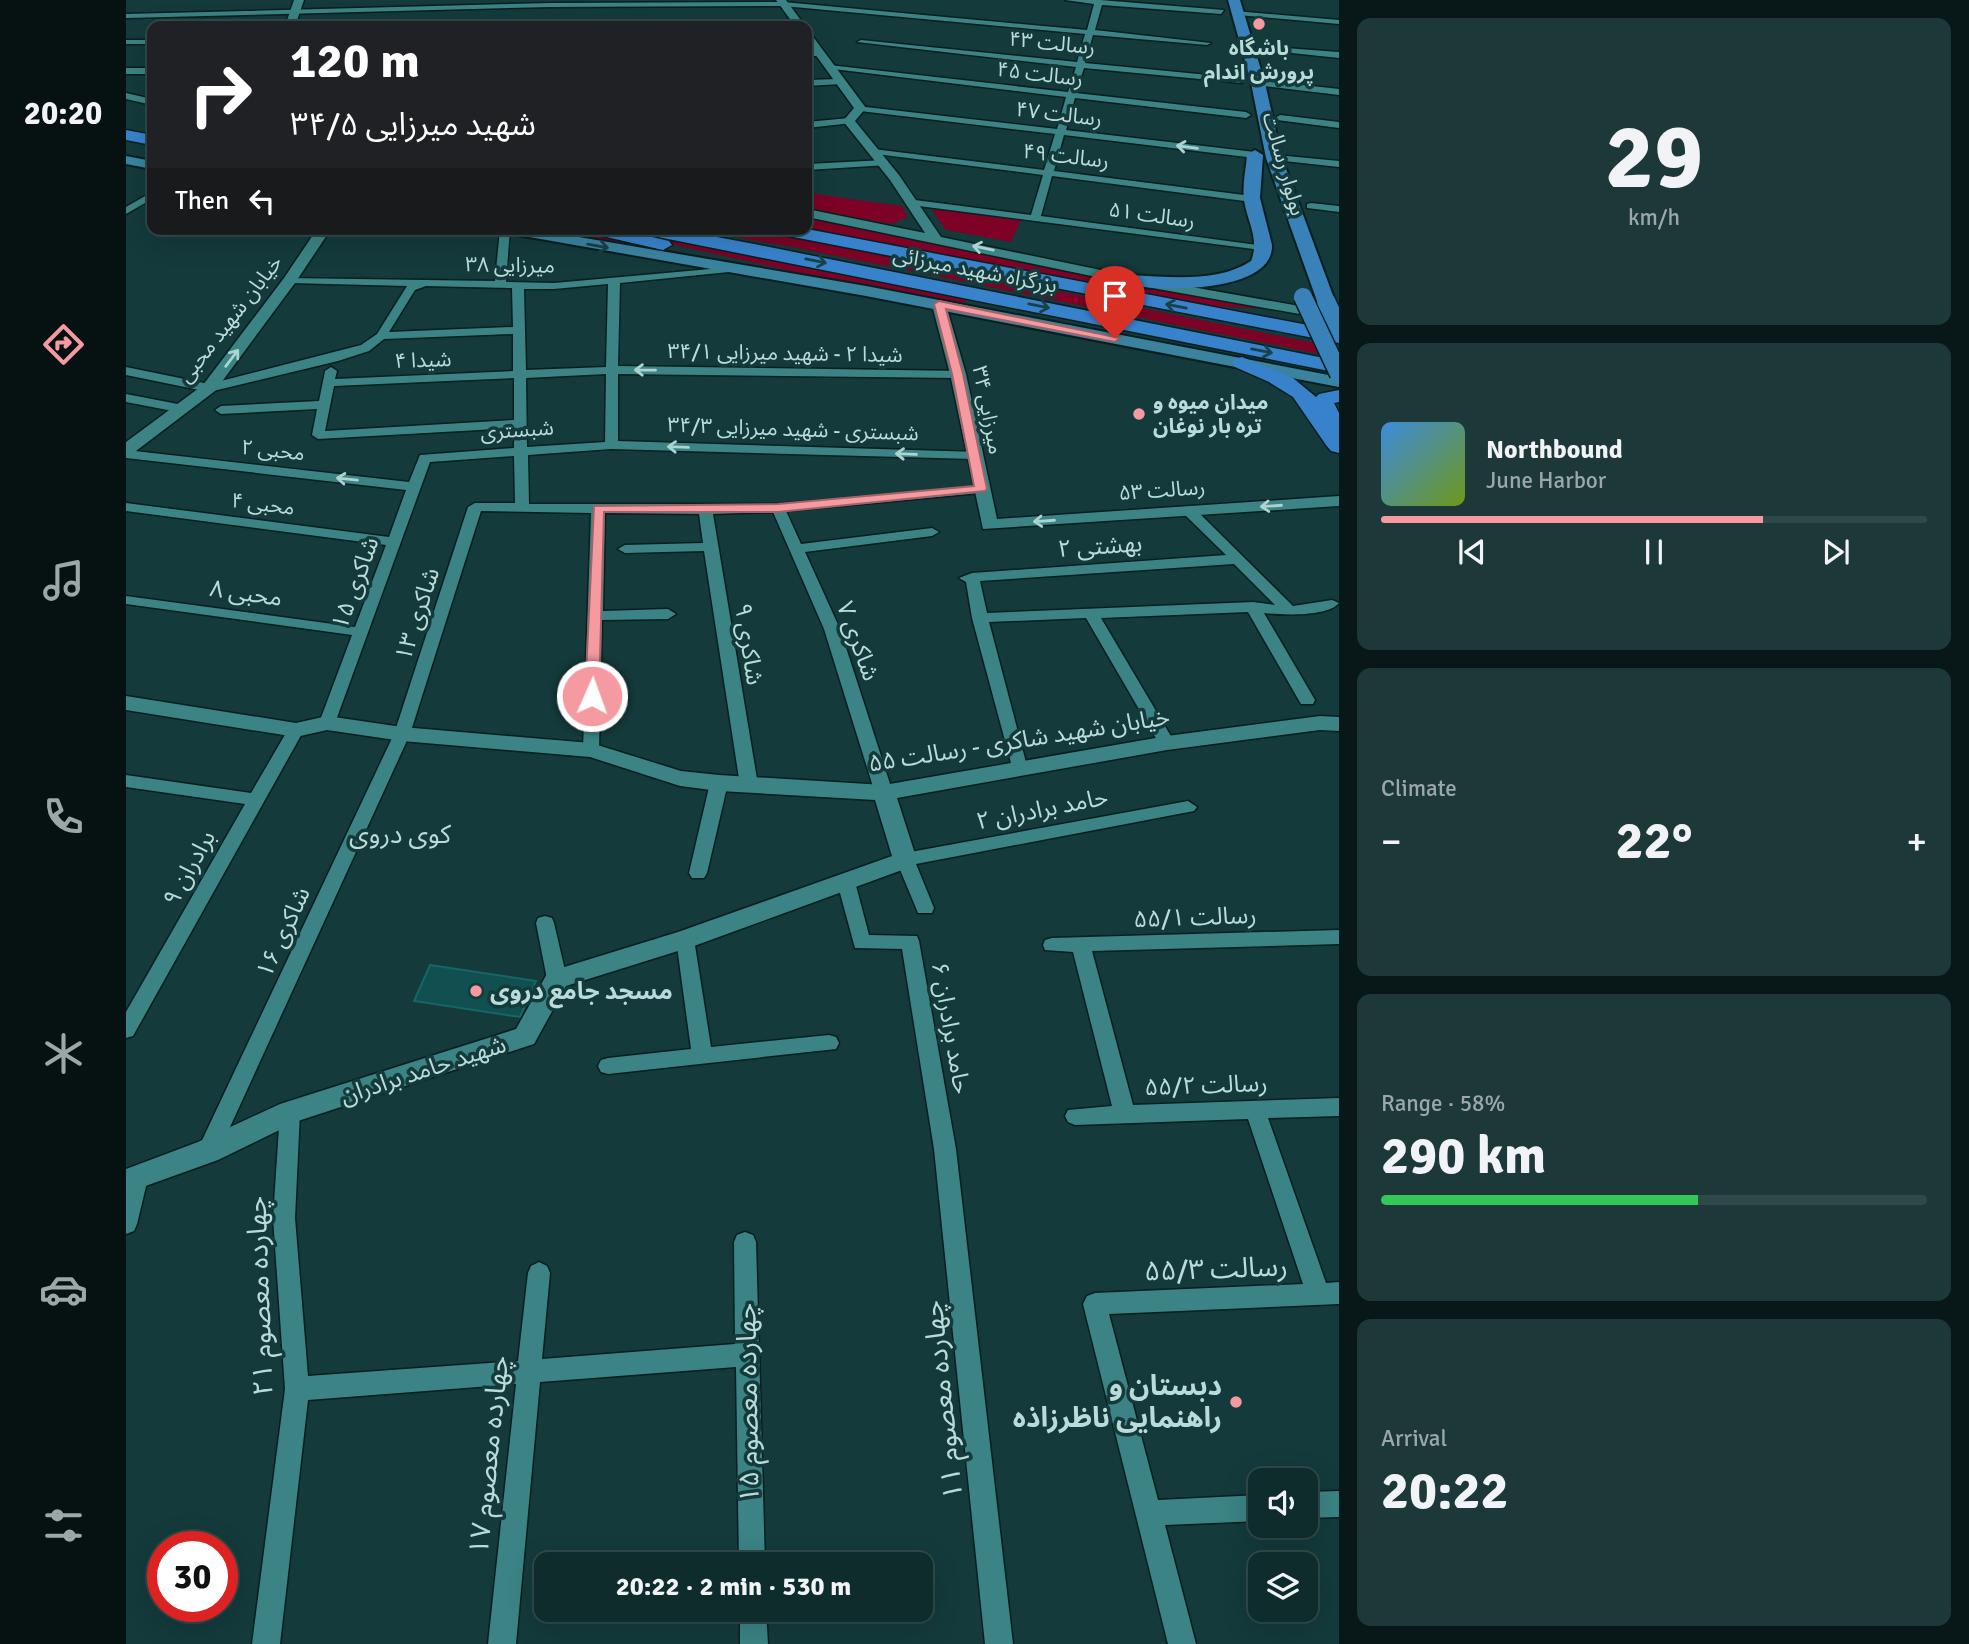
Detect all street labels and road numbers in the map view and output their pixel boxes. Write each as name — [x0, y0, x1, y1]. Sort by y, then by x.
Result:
street label: رسالت ۴۳ — [1008, 26, 1096, 60]
street label: رسالت ۴۵ — [995, 56, 1085, 92]
street label: رسالت ۴۷ — [1014, 96, 1104, 132]
street label: بولوار رسالت — [1257, 109, 1311, 219]
street label: رسالت ۴۹ — [1021, 138, 1111, 174]
street label: رسالت ۵۱ — [1107, 196, 1197, 234]
street label: بزرگراه شهید میرزائی — [891, 241, 1059, 299]
street label: خیابان شهید محبی — [172, 250, 288, 388]
street label: میرزایی ۳۸ — [465, 251, 555, 279]
street label: شیدا ۲ - شهید میرزایی ۳۴/۱ — [667, 338, 903, 368]
street label: شیدا ۴ — [394, 346, 452, 374]
street label: میرزایی ۳۴ — [967, 363, 1009, 457]
street label: شبستری - شهید میرزایی ۳۴/۳ — [667, 412, 919, 446]
street label: شبستری — [479, 414, 555, 446]
street label: محبی ۲ — [240, 434, 306, 466]
street label: رسالت ۵۳ — [1118, 474, 1206, 506]
street label: محبی ۴ — [230, 487, 296, 521]
street label: بهشتی ۲ — [1057, 528, 1143, 564]
street label: شاکری ۱۵ — [324, 533, 386, 633]
street label: شاکری ۱۳ — [388, 564, 446, 664]
street label: محبی ۸ — [208, 573, 284, 613]
street label: شاکری ۷ — [830, 597, 886, 685]
street label: شاکری ۹ — [728, 601, 770, 687]
street label: خیابان شهید شاکری - رسالت ۵۵ — [866, 701, 1172, 779]
street label: حامد برادران ۲ — [974, 782, 1110, 836]
street label: برادران ۹ — [156, 825, 222, 911]
street label: شاکری ۱۶ — [249, 882, 317, 982]
street label: رسالت ۵۵/۱ — [1133, 900, 1257, 934]
street label: حامد برادران ۶ — [925, 960, 977, 1096]
street label: شهید حامد برادران — [336, 1029, 510, 1111]
street label: رسالت ۵۵/۲ — [1144, 1068, 1268, 1102]
street label: چهارده معصوم ۲۱ — [240, 1195, 283, 1397]
street label: رسالت ۵۵/۳ — [1144, 1250, 1288, 1288]
street label: چهارده معصوم ۱۱ — [916, 1298, 973, 1501]
street label: چهارده معصوم ۱۵ — [729, 1303, 770, 1503]
street label: چهارده معصوم ۱۷ — [462, 1354, 519, 1557]

